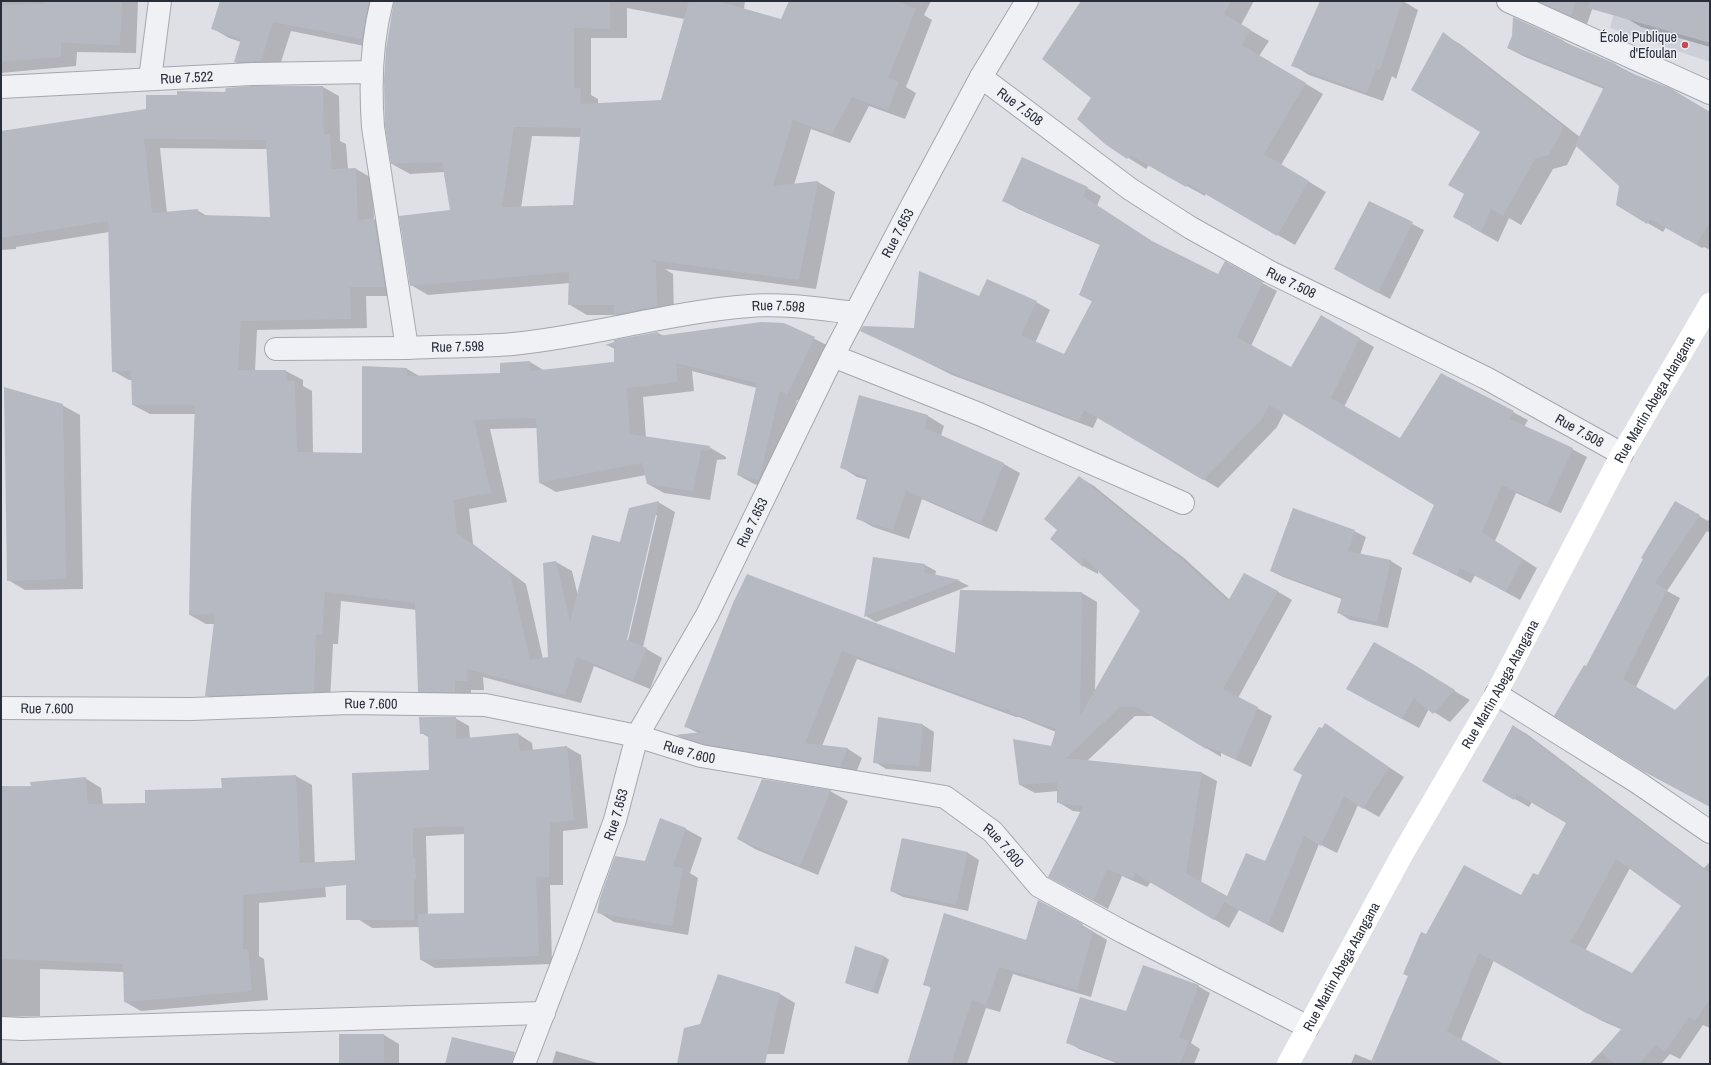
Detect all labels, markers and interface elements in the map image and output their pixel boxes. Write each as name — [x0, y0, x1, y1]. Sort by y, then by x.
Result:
place label: École Publique d'Efoulan — [1600, 28, 1677, 62]
marker: École Publique d'Efoulan — [1680, 40, 1690, 50]
street label: Rue 7.522 — [160, 67, 214, 88]
street label: Rue 7.508 — [994, 83, 1047, 130]
street label: Rue 7.653 — [877, 205, 918, 261]
street label: Rue 7.508 — [1264, 263, 1319, 302]
street label: Rue 7.598 — [751, 296, 806, 316]
street label: Rue Martin Abega Atangana — [1610, 332, 1699, 466]
street label: Rue 7.598 — [431, 337, 484, 356]
street label: Rue 7.508 — [1552, 409, 1607, 451]
street label: Rue 7.653 — [732, 495, 772, 550]
street label: Rue Martin Abega Atangana — [1457, 616, 1543, 752]
street label: Rue 7.600 — [344, 694, 398, 713]
street label: Rue 7.600 — [20, 699, 74, 717]
street label: Rue 7.600 — [661, 736, 717, 767]
street label: Rue 7.653 — [599, 787, 632, 843]
street label: Rue 7.600 — [980, 819, 1028, 871]
street label: Rue Martin Abega Atangana — [1299, 898, 1384, 1034]

